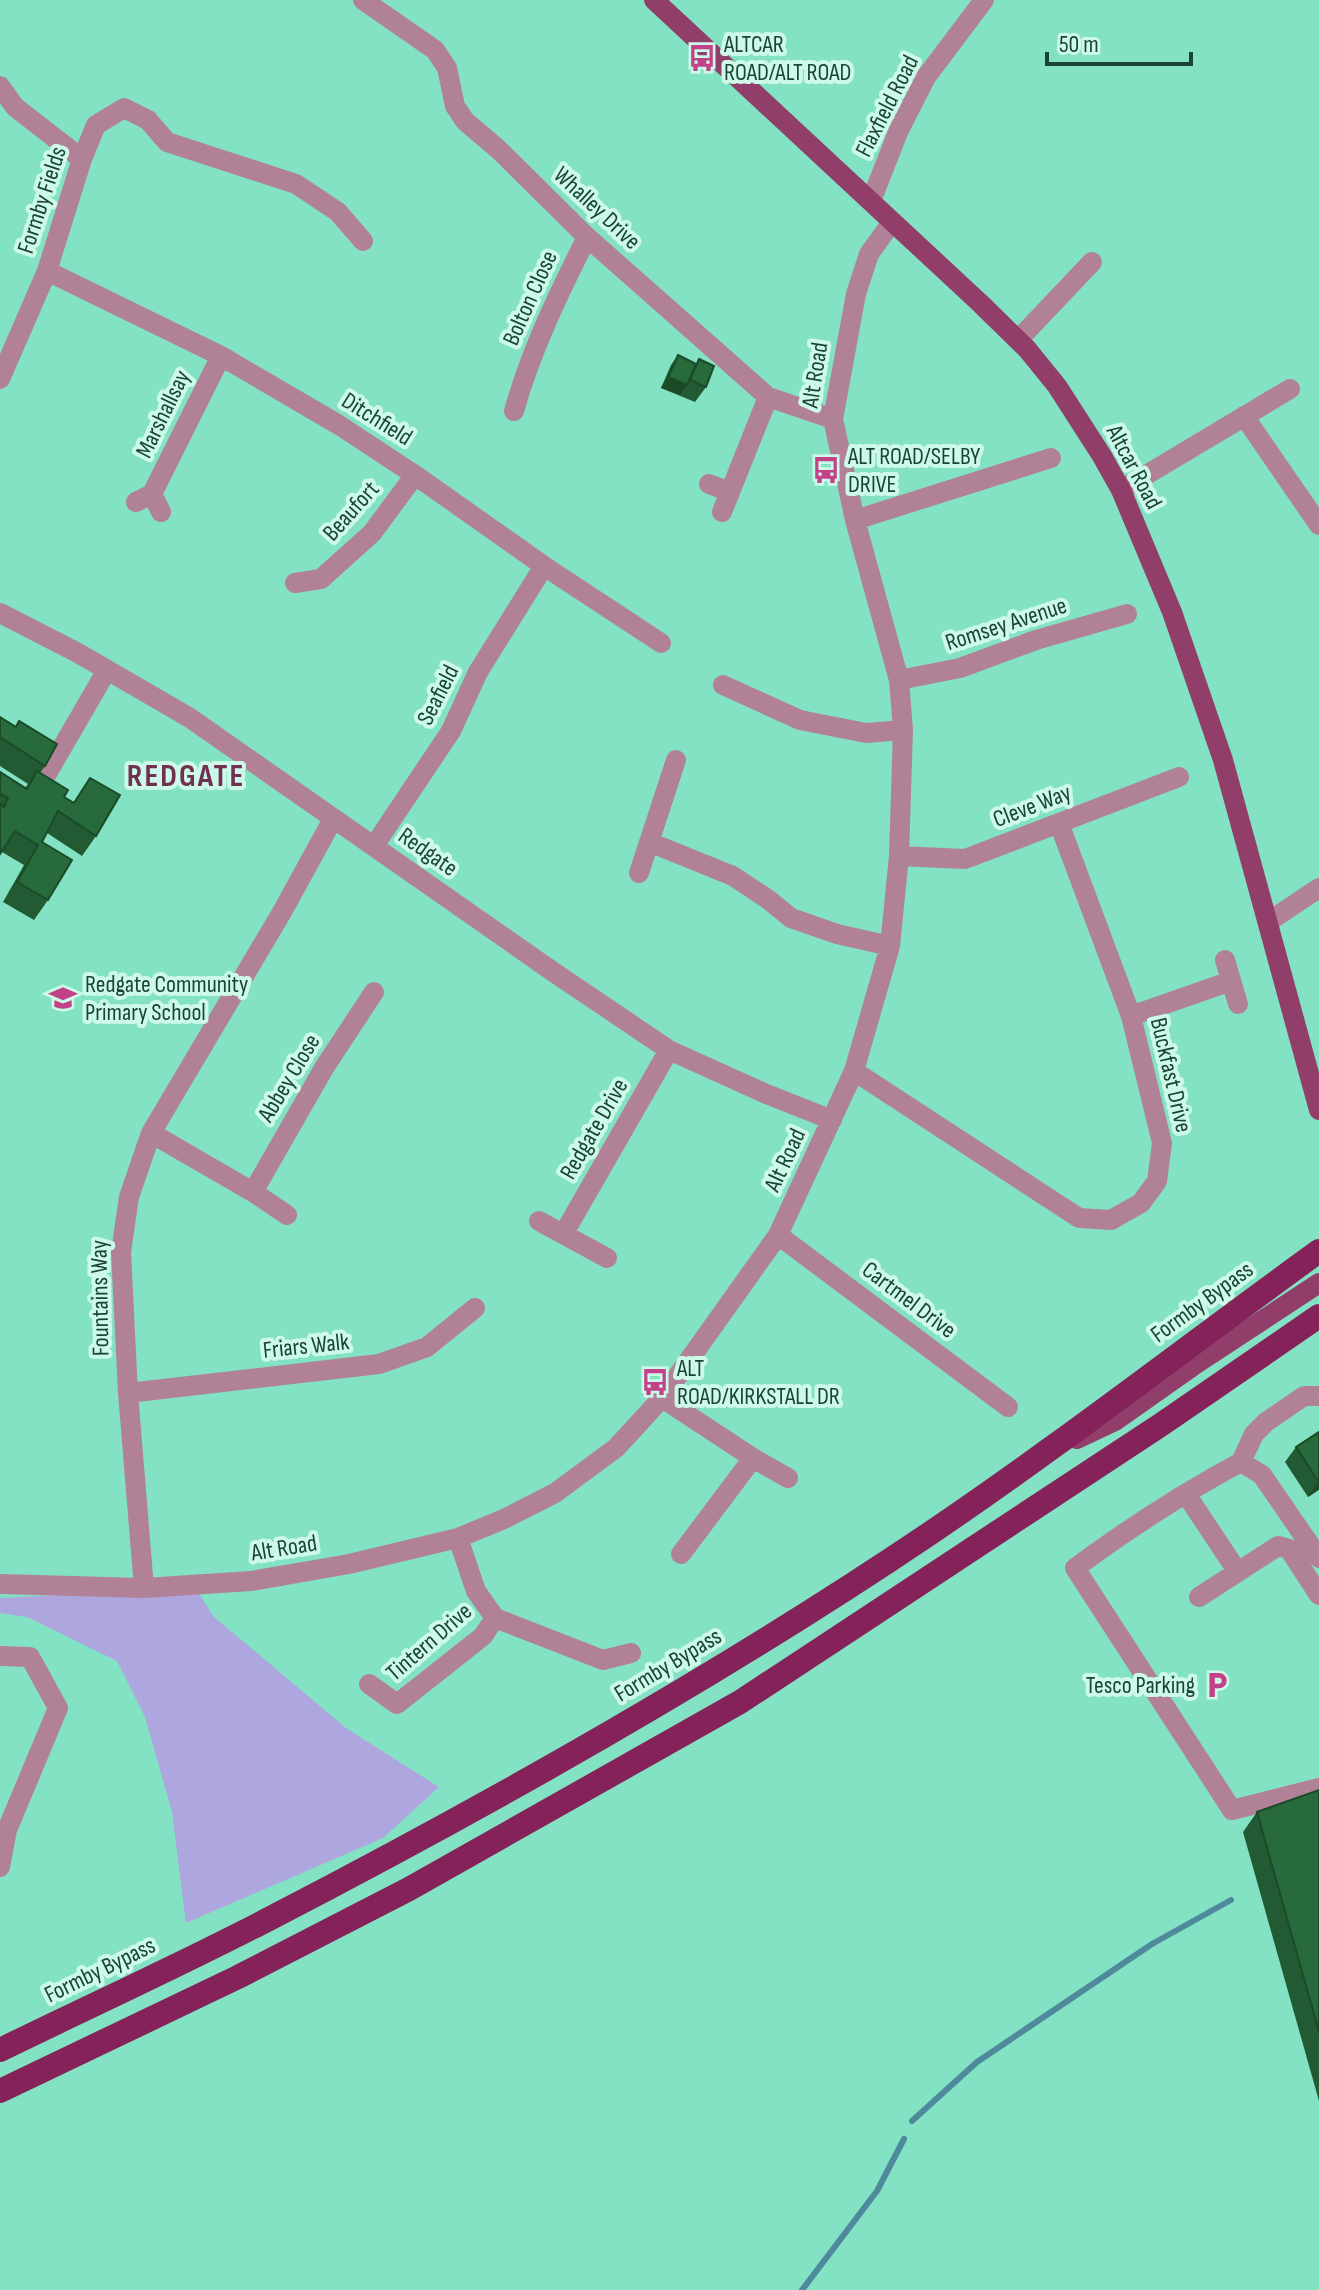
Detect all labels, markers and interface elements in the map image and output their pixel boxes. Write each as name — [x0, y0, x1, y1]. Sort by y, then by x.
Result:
scale bar — [1047, 16, 1191, 66]
place label: ALTCAR ROAD/ALT ROAD — [723, 30, 851, 87]
text: 50 m — [1059, 30, 1099, 59]
bus stop icon: ALTCAR ROAD/ALT ROAD — [687, 43, 717, 73]
street label: Flaxfield Road — [849, 50, 925, 162]
street label: Formby Fields — [11, 143, 73, 257]
street label: Whalley Drive — [547, 160, 647, 256]
street label: Bolton Close — [496, 246, 564, 350]
street label: Alt Road — [795, 340, 834, 411]
street label: Marshallsay — [129, 365, 197, 463]
street label: Ditchfield — [336, 386, 418, 452]
street label: Altcar Road — [1099, 419, 1168, 514]
place label: ALT ROAD/SELBY DRIVE — [847, 442, 980, 499]
bus stop icon: ALT ROAD/SELBY DRIVE — [811, 455, 841, 485]
street label: Beaufort — [317, 475, 385, 547]
street label: Romsey Avenue — [942, 591, 1070, 657]
street label: Seafield — [411, 660, 465, 730]
district label: REDGATE — [127, 757, 245, 796]
street label: Cleve Way — [989, 778, 1075, 834]
street label: Redgate — [393, 821, 463, 883]
place label: Redgate Community Primary School — [85, 970, 248, 1027]
school or university icon: Redgate Community Primary School — [48, 983, 78, 1013]
street label: Buckfast Drive — [1144, 1015, 1198, 1135]
street label: Abbey Close — [251, 1029, 327, 1128]
street label: Redgate Drive — [554, 1073, 634, 1185]
street label: Alt Road — [757, 1124, 812, 1197]
street label: Fountains Way — [84, 1240, 116, 1356]
street label: Cartmel Drive — [856, 1255, 962, 1345]
street label: Formby Bypass — [1145, 1255, 1259, 1349]
street label: Friars Walk — [261, 1327, 351, 1365]
place label: ALT ROAD/KIRKSTALL DR — [676, 1354, 840, 1411]
bus stop icon: ALT ROAD/KIRKSTALL DR — [640, 1367, 670, 1397]
street label: Alt Road — [248, 1529, 319, 1568]
street label: Tintern Drive — [380, 1597, 478, 1687]
street label: Formby Bypass — [609, 1622, 727, 1708]
parking icon: Tesco Parking — [1202, 1670, 1232, 1700]
place label: Tesco Parking — [1086, 1671, 1195, 1700]
street label: Formby Bypass — [40, 1931, 160, 2009]

